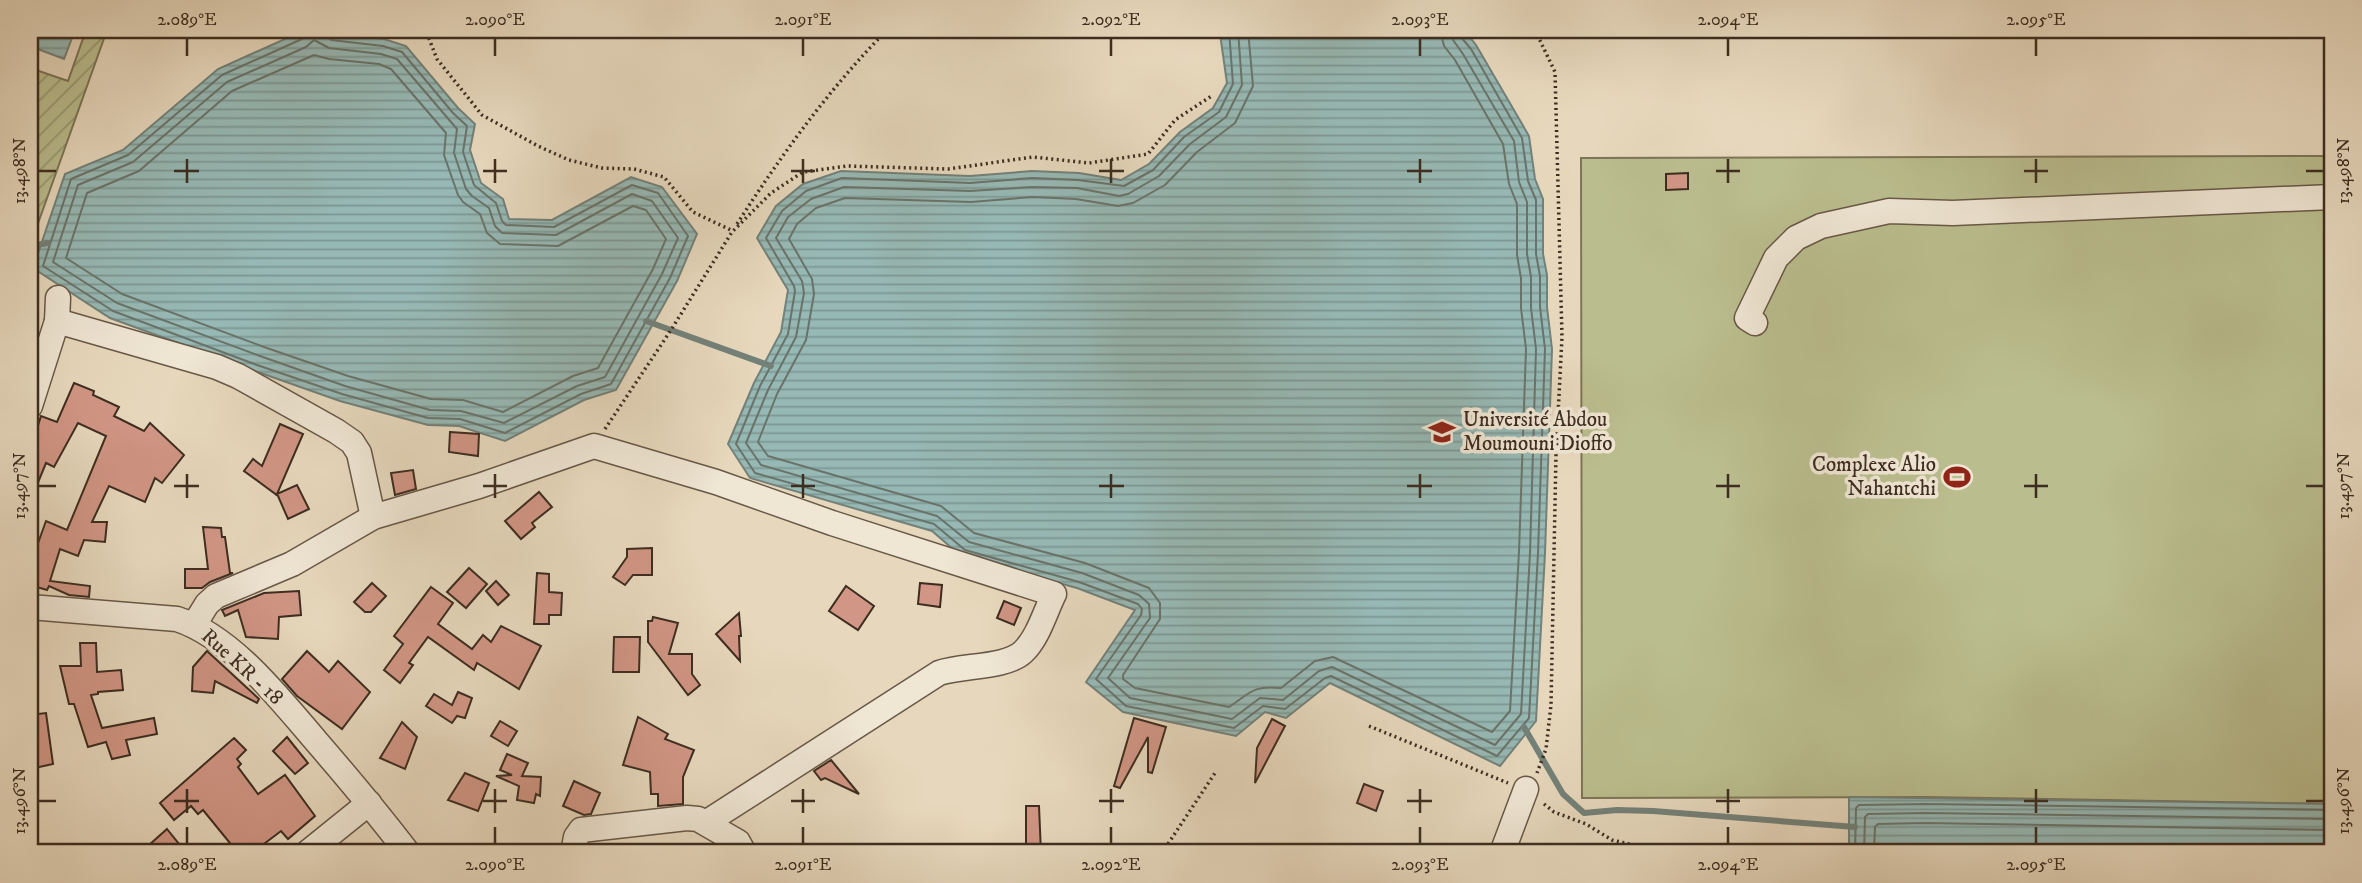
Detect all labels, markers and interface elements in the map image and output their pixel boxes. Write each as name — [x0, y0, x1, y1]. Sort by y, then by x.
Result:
text: 2.089°E — [157, 9, 217, 31]
text: 2.090°E — [465, 9, 525, 31]
text: 2.091°E — [774, 9, 832, 31]
text: 2.092°E — [1081, 9, 1141, 31]
text: 2.093°E — [1391, 9, 1449, 31]
text: 2.094°E — [1698, 9, 1759, 31]
text: 2.095°E — [2006, 9, 2066, 31]
text: 13.498°N — [9, 137, 31, 204]
text: 13.498°N — [2333, 137, 2355, 204]
place label: Université Abdou Moumouni Dioffo — [1463, 407, 1612, 457]
school or university icon: Université Abdou Moumouni Dioffo — [1427, 417, 1457, 447]
text: 13.497°N — [9, 452, 31, 520]
place label: Complexe Alio Nahantchi — [1812, 452, 1936, 502]
text: 13.497°N — [2333, 452, 2355, 520]
sports icon: Complexe Alio Nahantchi — [1942, 462, 1972, 492]
street label: Rue KR - 18 — [195, 623, 289, 711]
text: 13.496°N — [9, 767, 31, 835]
text: 13.496°N — [2333, 767, 2355, 835]
text: 2.089°E — [157, 854, 217, 876]
text: 2.090°E — [465, 854, 525, 876]
text: 2.091°E — [774, 854, 832, 876]
text: 2.092°E — [1081, 854, 1141, 876]
text: 2.093°E — [1391, 854, 1449, 876]
text: 2.094°E — [1698, 854, 1759, 876]
text: 2.095°E — [2006, 854, 2066, 876]

